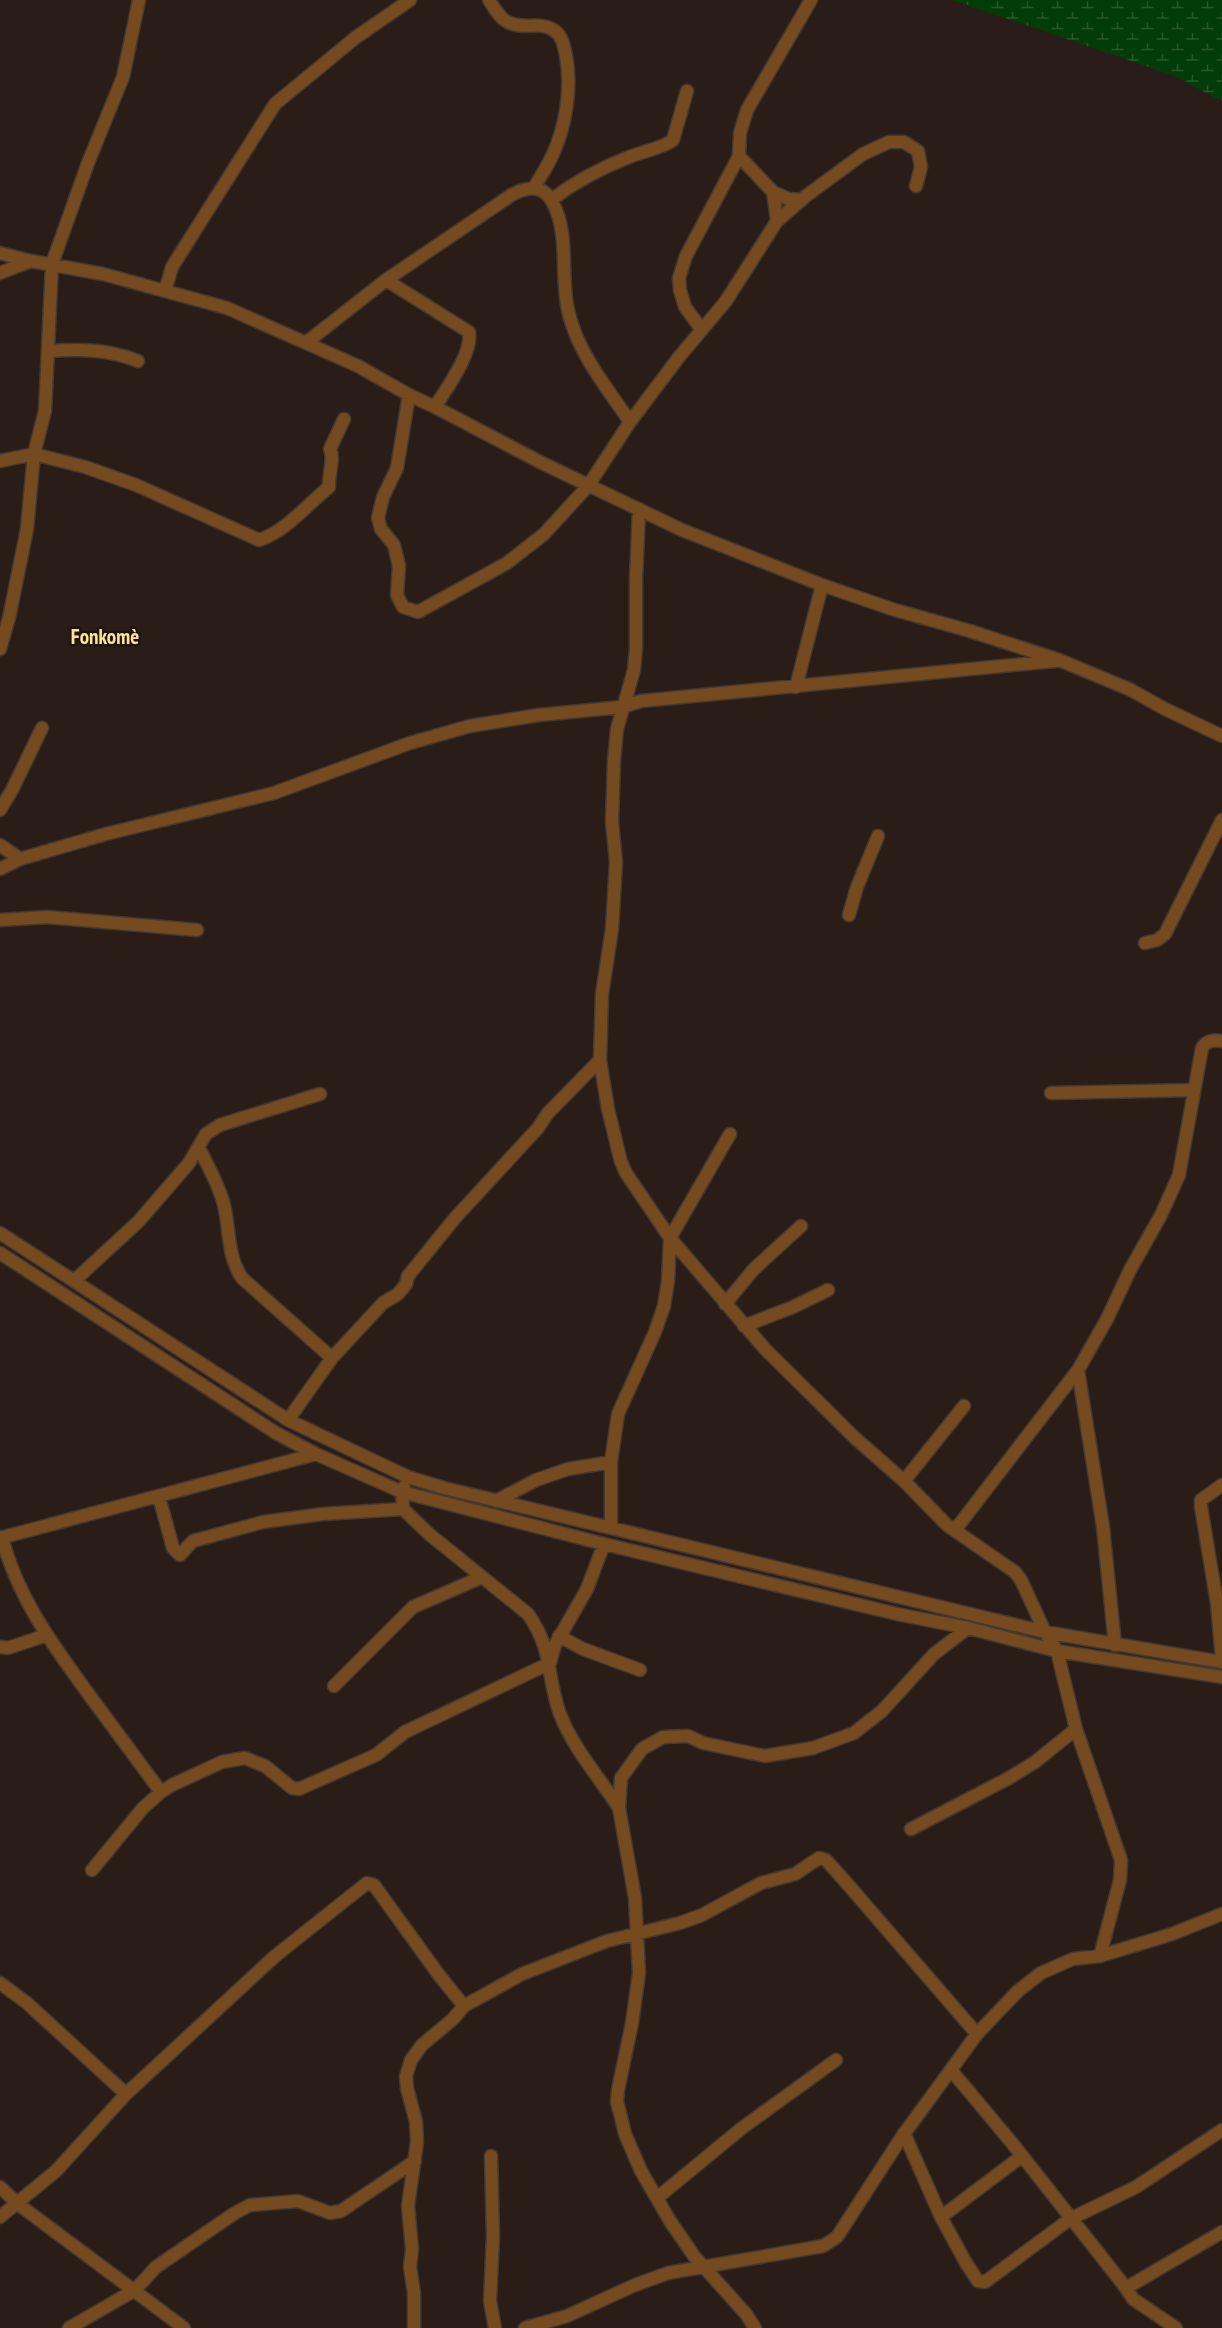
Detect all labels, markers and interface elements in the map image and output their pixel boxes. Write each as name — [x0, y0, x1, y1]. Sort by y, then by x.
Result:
district label: Fonkomè — [71, 623, 139, 650]

